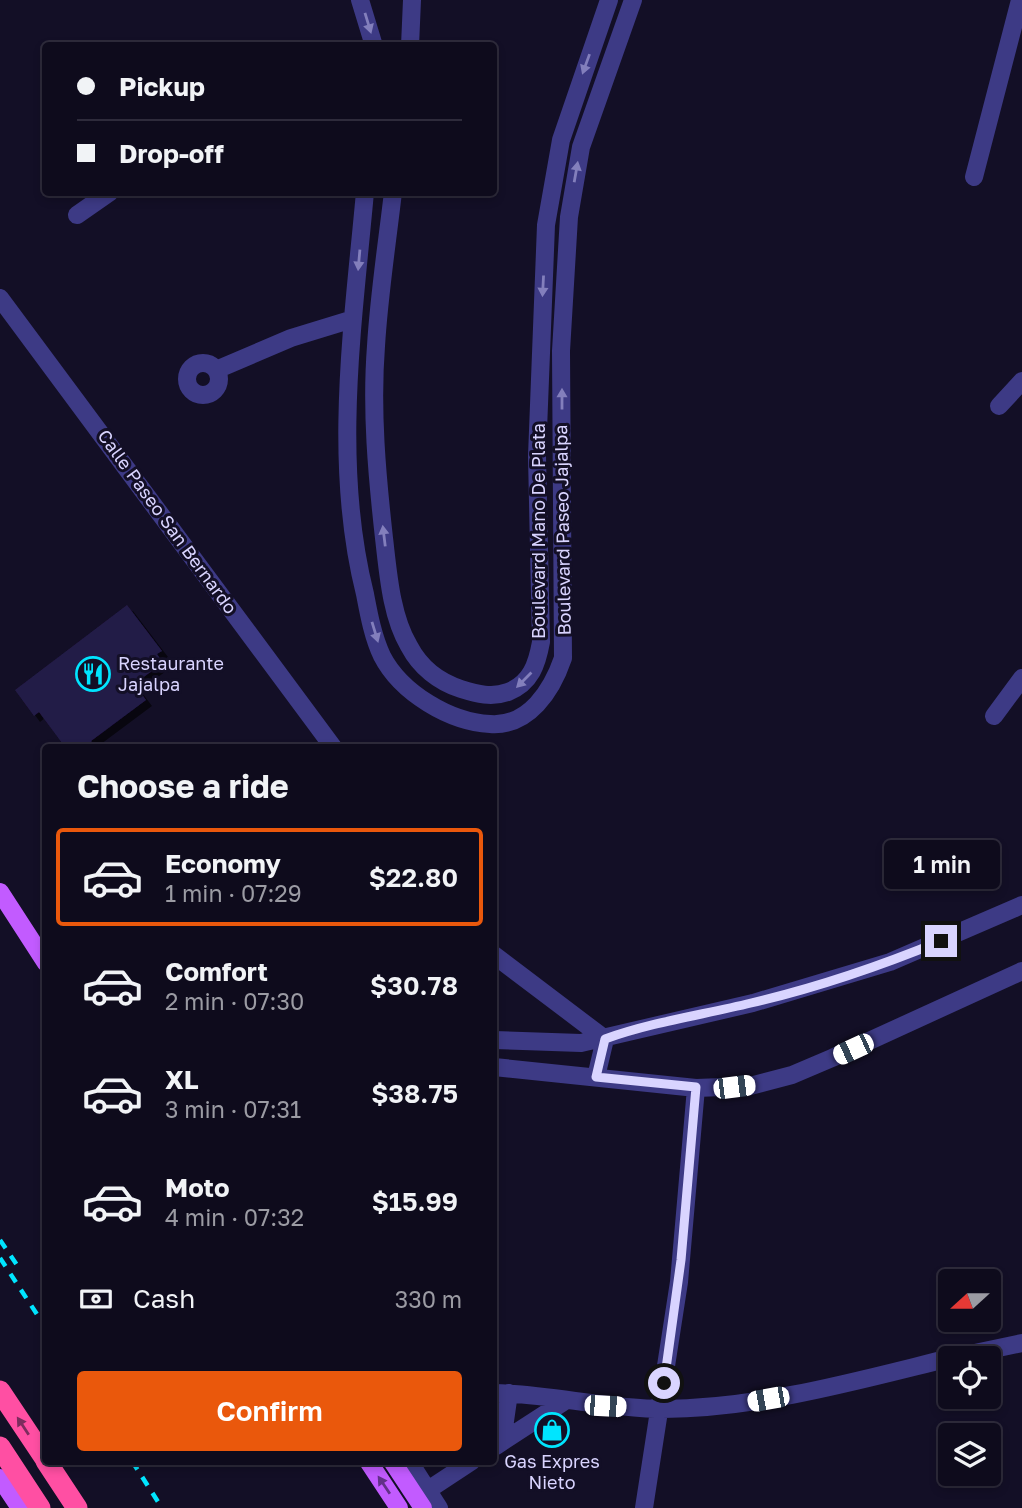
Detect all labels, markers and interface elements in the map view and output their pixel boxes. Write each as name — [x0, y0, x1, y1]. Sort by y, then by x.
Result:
one-way arrow — [363, 12, 373, 33]
one-way arrow — [580, 54, 591, 75]
text: Pickup — [119, 71, 205, 102]
text: Drop-off — [119, 138, 224, 169]
one-way arrow — [571, 161, 582, 183]
one-way arrow — [353, 250, 364, 272]
one-way arrow — [538, 275, 549, 297]
one-way arrow — [556, 388, 568, 410]
street label: Boulevard Mano De Plata — [527, 423, 549, 639]
street label: Boulevard Paseo Jajalpa — [549, 424, 575, 636]
street label: Calle Paseo San Bernardo — [94, 425, 242, 618]
one-way arrow — [378, 525, 389, 547]
one-way arrow — [370, 622, 380, 643]
place label: Restaurante Jajalpa — [118, 652, 224, 695]
restaurant icon: Restaurante Jajalpa — [74, 655, 112, 693]
one-way arrow — [515, 671, 532, 688]
text: Choose a ride — [77, 767, 289, 805]
callout: 1 min — [883, 839, 999, 888]
icon: car — [81, 846, 144, 909]
text: Economy — [165, 848, 281, 879]
text: 1 min — [913, 850, 971, 878]
text: $22.80 — [369, 862, 458, 893]
text: 1 min · 07:29 — [165, 879, 302, 907]
route end — [925, 925, 957, 957]
icon: car — [81, 954, 144, 1017]
text: Comfort — [165, 956, 268, 987]
text: $30.78 — [370, 970, 458, 1001]
text: 2 min · 07:30 — [165, 987, 304, 1015]
car — [830, 1031, 877, 1067]
icon: car — [81, 1062, 144, 1125]
text: XL — [165, 1064, 199, 1095]
car — [712, 1074, 757, 1100]
text: $38.75 — [371, 1078, 458, 1109]
text: 3 min · 07:31 — [165, 1095, 301, 1123]
icon: car — [81, 1170, 144, 1233]
text: Moto — [165, 1172, 230, 1203]
text: $15.99 — [372, 1186, 458, 1217]
text: 4 min · 07:32 — [165, 1203, 304, 1231]
north arrow — [938, 1269, 1001, 1332]
map controls — [938, 1269, 1001, 1486]
icon: cash — [77, 1280, 115, 1318]
text: Cash — [133, 1283, 195, 1314]
text: 330 m — [395, 1285, 462, 1313]
button: locate — [938, 1346, 1001, 1409]
route start — [648, 1367, 680, 1399]
button: Confirm — [77, 1371, 462, 1451]
car — [746, 1385, 791, 1413]
car — [584, 1394, 627, 1418]
shop icon: Gas Expres Nieto — [533, 1411, 571, 1449]
one-way arrow — [16, 1416, 29, 1435]
button: layers — [938, 1423, 1001, 1486]
place label: Gas Expres Nieto — [504, 1450, 600, 1493]
one-way arrow — [378, 1475, 391, 1494]

